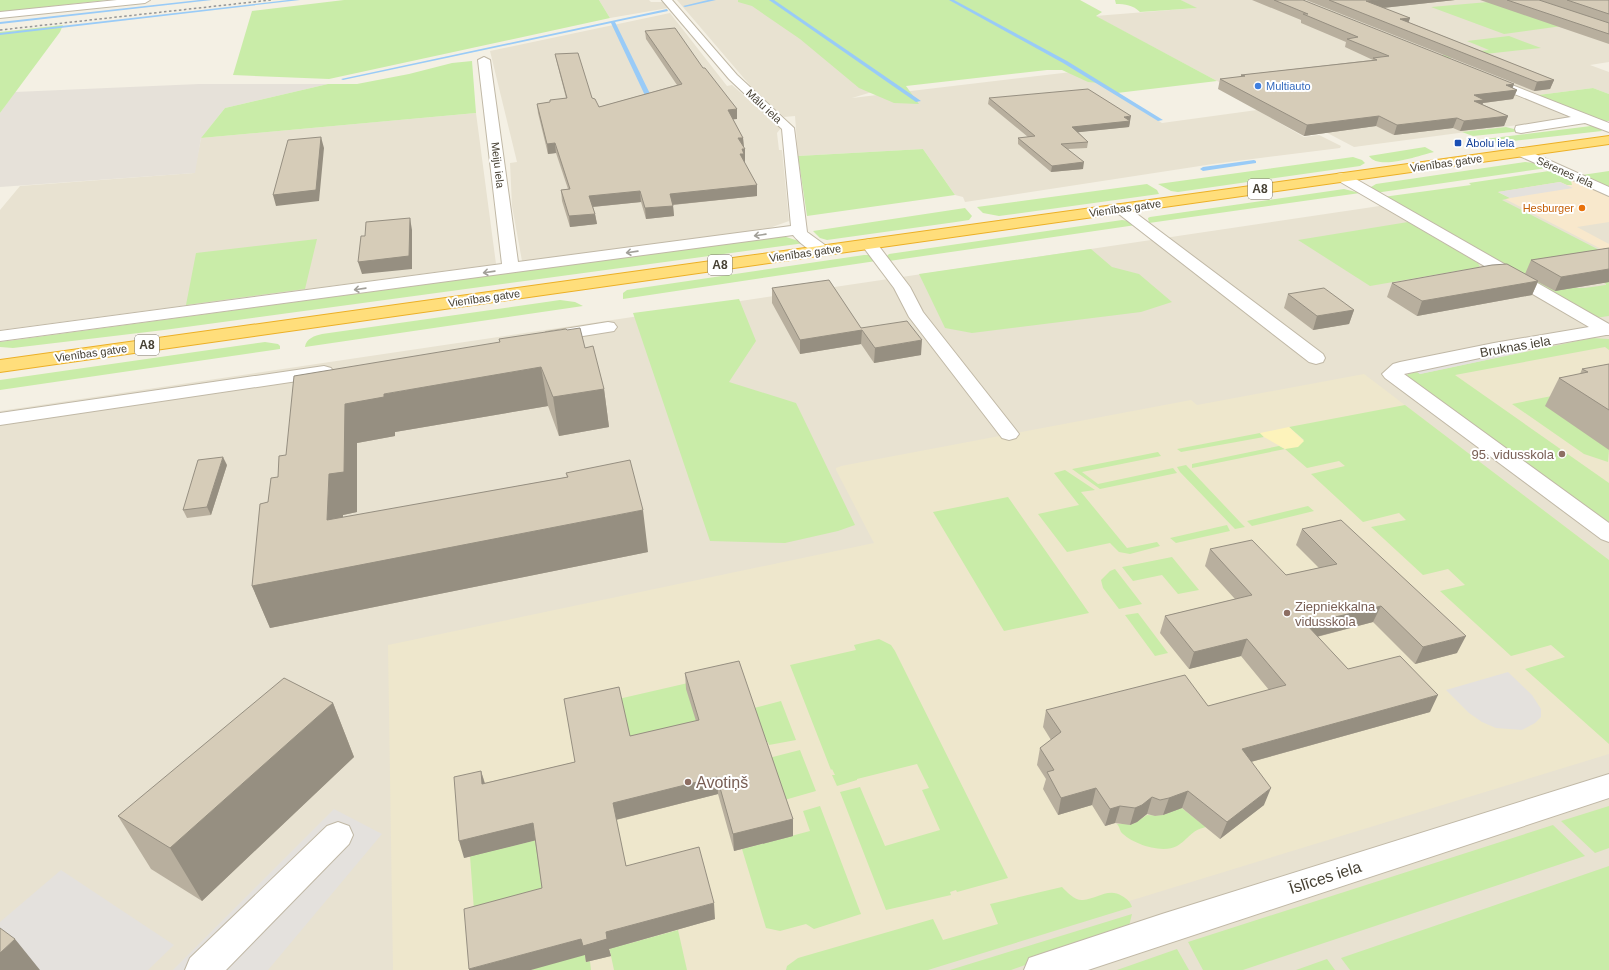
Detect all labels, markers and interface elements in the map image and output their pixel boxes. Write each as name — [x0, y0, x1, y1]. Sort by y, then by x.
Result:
place label: Multiauto — [1266, 80, 1311, 92]
marker: Multiauto — [1253, 81, 1263, 91]
street label: Mālu iela — [744, 87, 785, 126]
place label: Ābolu iela — [1466, 137, 1515, 149]
marker: Ābolu iela — [1453, 138, 1463, 148]
street label: Meiju iela — [489, 141, 507, 190]
street label: Vienības gatve — [1409, 152, 1483, 174]
street label: Sērenes iela — [1535, 154, 1596, 190]
road number: A8 — [1248, 179, 1272, 199]
street label: Vienības gatve — [1088, 197, 1162, 219]
place label: Hesburger — [1523, 202, 1574, 214]
marker: Hesburger — [1577, 203, 1587, 213]
one-way arrow — [754, 231, 767, 239]
street label: Vienības gatve — [768, 242, 842, 264]
one-way arrow — [626, 249, 639, 256]
road number: A8 — [708, 255, 732, 275]
one-way arrow — [483, 268, 496, 276]
one-way arrow — [354, 285, 367, 293]
street label: Vienības gatve — [447, 287, 521, 309]
street label: Bruknas iela — [1479, 333, 1552, 360]
road number: A8 — [135, 335, 159, 355]
street label: Vienības gatve — [54, 342, 128, 364]
place label: 95. vidusskola — [1472, 447, 1555, 462]
marker: 95. vidusskola — [1557, 449, 1567, 459]
place label: Ziepniekkalna vidusskola — [1295, 599, 1376, 629]
marker: Ziepniekkalna vidusskola — [1282, 608, 1292, 618]
place label: Avotiņš — [696, 774, 748, 791]
marker: Avotiņš — [683, 777, 693, 787]
street label: Īslīces iela — [1287, 858, 1363, 897]

